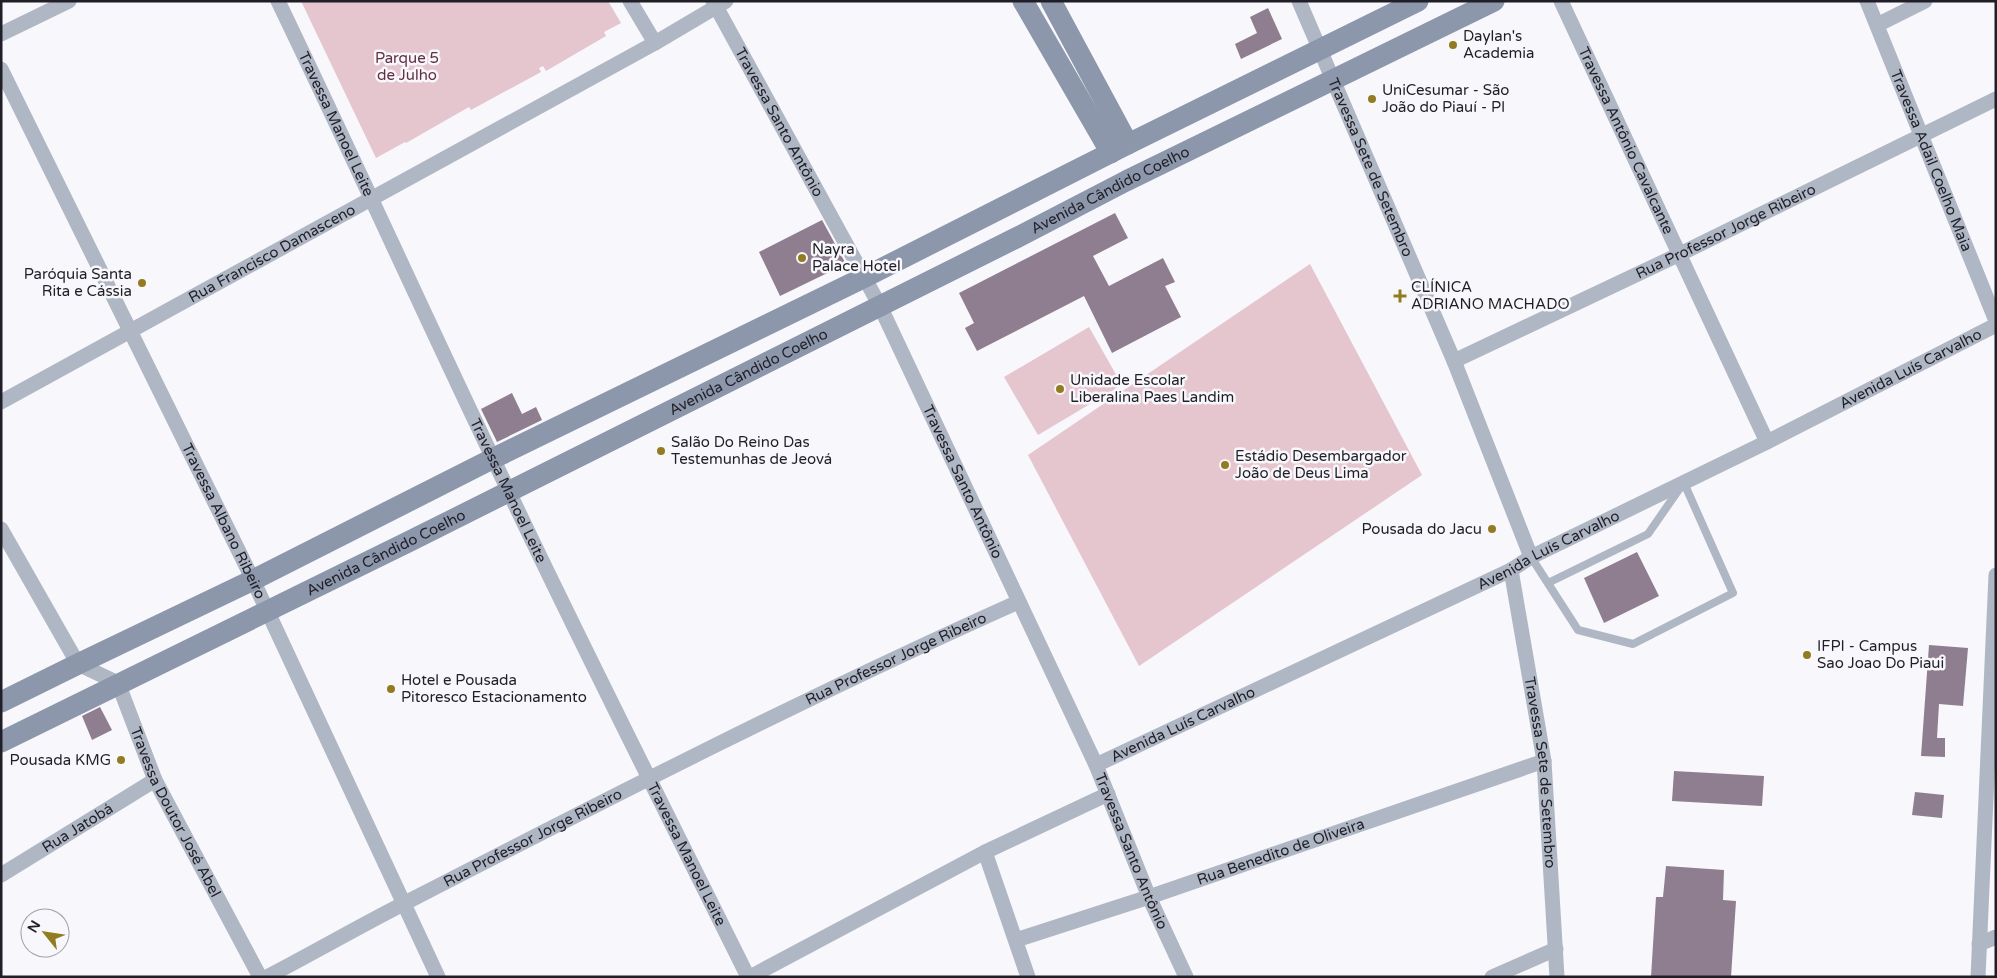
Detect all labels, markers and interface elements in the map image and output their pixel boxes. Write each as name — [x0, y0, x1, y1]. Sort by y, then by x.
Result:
place label: Daylan's Academia — [1463, 27, 1534, 62]
marker: Daylan's Academia — [1447, 39, 1459, 51]
street label: Travessa Santo Antônio — [731, 44, 827, 200]
street label: Travessa Antônio Cavalcante — [1575, 44, 1678, 237]
street label: Travessa Manoel Leite — [295, 49, 378, 199]
park label: Parque 5 de Julho — [375, 49, 439, 84]
street label: Travessa Adail Coelho Maia — [1887, 67, 1976, 254]
street label: Travessa Sete de Setembro — [1324, 75, 1417, 259]
place label: UniCesumar - São João do Piauí - PI — [1382, 81, 1510, 116]
marker: UniCesumar - São João do Piauí - PI — [1366, 93, 1378, 105]
street label: Avenida Cândido Coelho — [1028, 142, 1192, 238]
street label: Rua Professor Jorge Ribeiro — [1633, 180, 1819, 283]
street label: Rua Francisco Damasceno — [185, 200, 359, 306]
place label: Nayra Palace Hotel — [812, 240, 901, 275]
marker: Nayra Palace Hotel — [796, 252, 808, 264]
place label: Paróquia Santa Rita e Cássia — [24, 265, 132, 300]
marker: Paróquia Santa Rita e Cássia — [136, 277, 148, 289]
place label: CLÍNICA ADRIANO MACHADO — [1411, 278, 1570, 313]
marker: CLÍNICA ADRIANO MACHADO — [1393, 289, 1407, 303]
street label: Avenida Cândido Coelho — [666, 325, 831, 419]
street label: Avenida Luís Carvalho — [1836, 325, 1985, 413]
place label: Unidade Escolar Liberalina Paes Landim — [1070, 371, 1234, 406]
marker: Unidade Escolar Liberalina Paes Landim — [1054, 383, 1066, 395]
street label: Travessa Santo Antônio — [919, 402, 1007, 561]
street label: Travessa Manoel Leite — [466, 415, 551, 566]
place label: Salão Do Reino Das Testemunhas de Jeová — [671, 433, 832, 468]
street label: Travessa Albano Ribeiro — [178, 440, 270, 602]
marker: Salão Do Reino Das Testemunhas de Jeová — [655, 445, 667, 457]
place label: Estádio Desembargador João de Deus Lima — [1235, 447, 1407, 482]
marker: Estádio Desembargador João de Deus Lima — [1219, 459, 1231, 471]
street label: Avenida Cândido Coelho — [303, 506, 469, 600]
street label: Avenida Luís Carvalho — [1474, 506, 1622, 594]
place label: Pousada do Jacu — [1361, 520, 1482, 538]
marker: Pousada do Jacu — [1486, 523, 1498, 535]
street label: Rua Professor Jorge Ribeiro — [802, 608, 989, 709]
place label: IFPI - Campus Sao Joao Do Piaui — [1817, 637, 1944, 672]
marker: IFPI - Campus Sao Joao Do Piaui — [1801, 649, 1813, 661]
place label: Hotel e Pousada Pitoresco Estacionamento — [401, 671, 587, 706]
street label: Travessa Sete de Setembro — [1521, 675, 1559, 869]
marker: Hotel e Pousada Pitoresco Estacionamento — [385, 683, 397, 695]
street label: Avenida Luís Carvalho — [1108, 683, 1258, 766]
street label: Travessa Doutor José Abel — [127, 724, 225, 900]
place label: Pousada KMG — [10, 751, 111, 769]
marker: Pousada KMG — [115, 754, 127, 766]
street label: Travessa Santo Antônio — [1091, 770, 1172, 932]
street label: Travessa Manoel Leite — [643, 779, 730, 929]
street label: Rua Professor Jorge Ribeiro — [440, 785, 625, 891]
street label: Rua Jatobá — [39, 799, 116, 856]
street label: Rua Benedito de Oliveira — [1194, 814, 1367, 889]
north arrow — [20, 908, 70, 958]
text: N — [24, 918, 44, 936]

